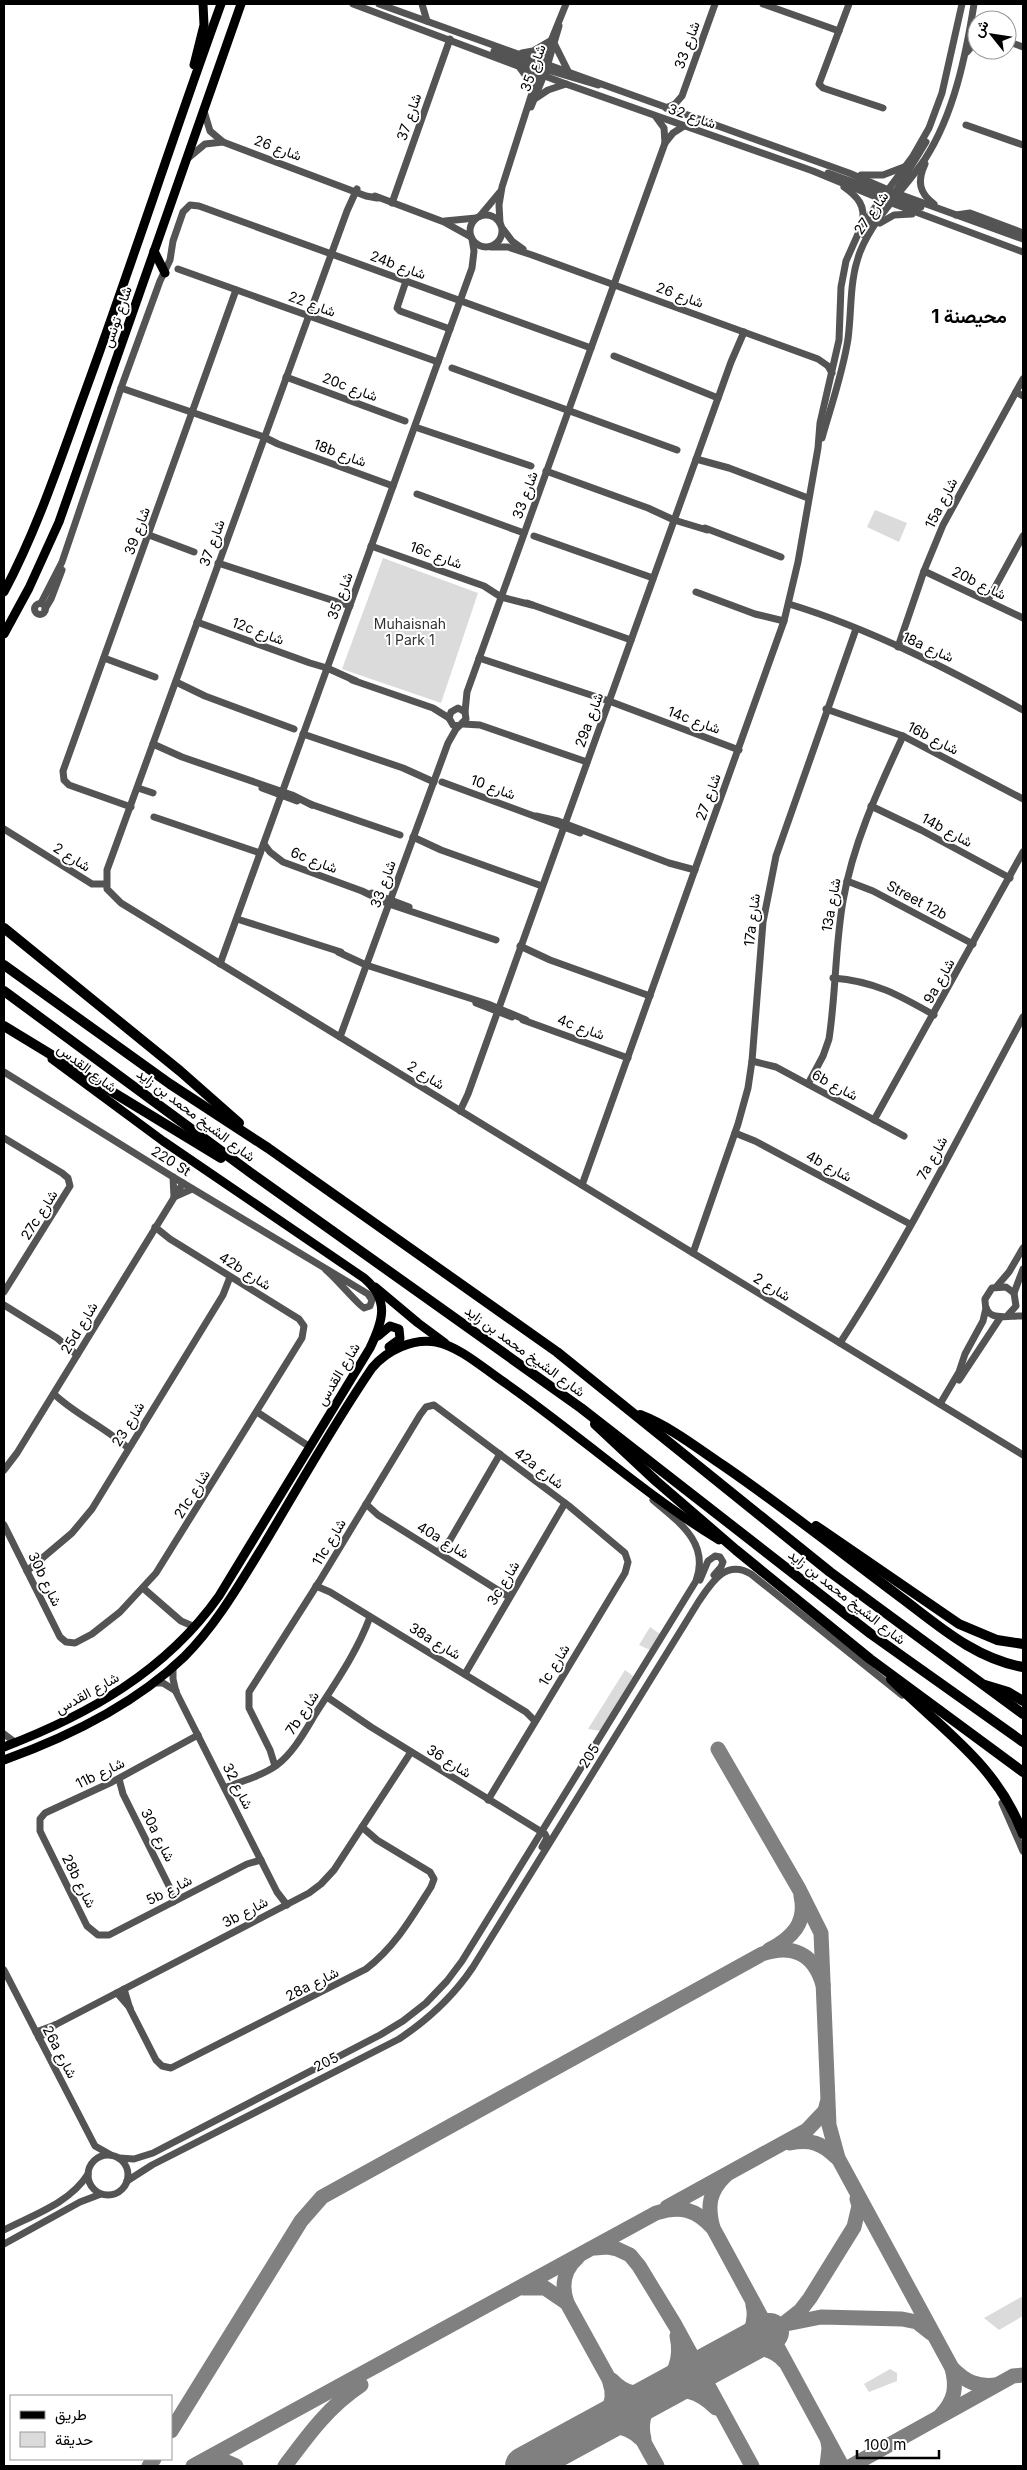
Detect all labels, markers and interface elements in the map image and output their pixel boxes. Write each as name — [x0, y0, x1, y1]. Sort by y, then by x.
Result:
north arrow — [967, 10, 1017, 60]
text: ش — [969, 17, 993, 40]
street label: شارع 33 — [670, 19, 706, 72]
street label: شارع 35 — [516, 42, 552, 95]
street label: شارع 37 — [393, 91, 427, 144]
street label: شارع 32 — [665, 99, 718, 134]
street label: شارع 26 — [251, 131, 304, 167]
street label: شارع 27 — [850, 188, 894, 239]
street label: 24b شارع — [367, 247, 428, 285]
street label: شارع 26 — [653, 278, 706, 314]
street label: شارع تونس — [98, 284, 138, 351]
street label: شارع 22 — [285, 287, 338, 323]
district label: محيصنة 1 — [931, 305, 1007, 328]
street label: 20c شارع — [319, 369, 380, 407]
street label: 18b شارع — [310, 435, 369, 473]
street label: شارع 33 — [508, 469, 544, 522]
street label: 15a شارع — [921, 475, 963, 532]
street label: شارع 39 — [120, 505, 156, 558]
street label: شارع 37 — [195, 517, 231, 570]
street label: 16c شارع — [407, 537, 465, 575]
street label: 20b شارع — [948, 562, 1009, 606]
street label: شارع 35 — [323, 570, 359, 623]
street label: 12c شارع — [229, 613, 287, 651]
park label: Muhaisnah 1 Park 1 — [374, 615, 446, 648]
street label: 18a شارع — [899, 628, 956, 668]
street label: 29a شارع — [571, 690, 609, 751]
street label: 14c شارع — [664, 702, 723, 740]
street label: 16b شارع — [903, 717, 962, 760]
street label: شارع 10 — [467, 771, 518, 805]
street label: شارع 27 — [691, 771, 727, 824]
street label: 14b شارع — [917, 809, 976, 853]
street label: شارع 2 — [49, 839, 94, 877]
street label: 6c شارع — [287, 843, 340, 879]
street label: شارع 33 — [366, 858, 402, 911]
street label: 13a شارع — [817, 877, 847, 934]
street label: Street 12b — [884, 877, 950, 923]
street label: 17a شارع — [740, 893, 766, 948]
street label: 9a شارع — [919, 955, 960, 1008]
street label: 4c شارع — [554, 1010, 607, 1046]
street label: شارع القدس — [52, 1040, 120, 1098]
street label: شارع 2 — [403, 1057, 448, 1095]
street label: شارع الشيخ محمد بن زايد — [132, 1064, 259, 1167]
street label: 6b شارع — [808, 1065, 861, 1106]
street label: 7a شارع — [913, 1133, 953, 1184]
street label: 220 St — [148, 1142, 195, 1180]
street label: 4b شارع — [802, 1146, 855, 1187]
street label: 27c شارع — [17, 1187, 63, 1245]
street label: 42b شارع — [214, 1248, 274, 1296]
street label: شارع 2 — [749, 1269, 794, 1307]
street label: 25d شارع — [56, 1299, 103, 1358]
street label: شارع الشيخ محمد بن زايد — [460, 1301, 589, 1402]
street label: شارع القدس — [312, 1339, 366, 1410]
street label: شارع 23 — [108, 1398, 150, 1451]
street label: 42a شارع — [509, 1443, 567, 1494]
street label: 21c شارع — [170, 1466, 216, 1523]
street label: 11c شارع — [308, 1515, 352, 1570]
street label: 40a شارع — [413, 1517, 472, 1564]
street label: شارع الشيخ محمد بن زايد — [783, 1546, 909, 1650]
street label: 30b شارع — [22, 1549, 66, 1610]
street label: 3c شارع — [483, 1557, 525, 1610]
street label: 38a شارع — [405, 1619, 464, 1665]
street label: 1c شارع — [534, 1641, 575, 1690]
street label: شارع القدس — [52, 1668, 123, 1720]
street label: 7b شارع — [281, 1688, 324, 1739]
street label: شارع 36 — [422, 1740, 475, 1783]
street label: 205 — [575, 1740, 603, 1771]
street label: 11b شارع — [73, 1753, 128, 1794]
street label: شارع 32 — [217, 1760, 257, 1813]
street label: 30a شارع — [135, 1805, 179, 1866]
street label: 28b شارع — [56, 1851, 100, 1912]
street label: 5b شارع — [143, 1871, 196, 1911]
street label: 3b شارع — [219, 1892, 272, 1933]
street label: 28a شارع — [282, 1963, 342, 2007]
street label: 26a شارع — [37, 2023, 81, 2082]
street label: 205 — [310, 2048, 341, 2075]
legend — [10, 2395, 172, 2460]
text: طريق — [55, 2405, 87, 2425]
scale bar — [857, 2428, 940, 2460]
text: حديقة — [55, 2430, 93, 2449]
text: 100 m — [864, 2435, 906, 2454]

